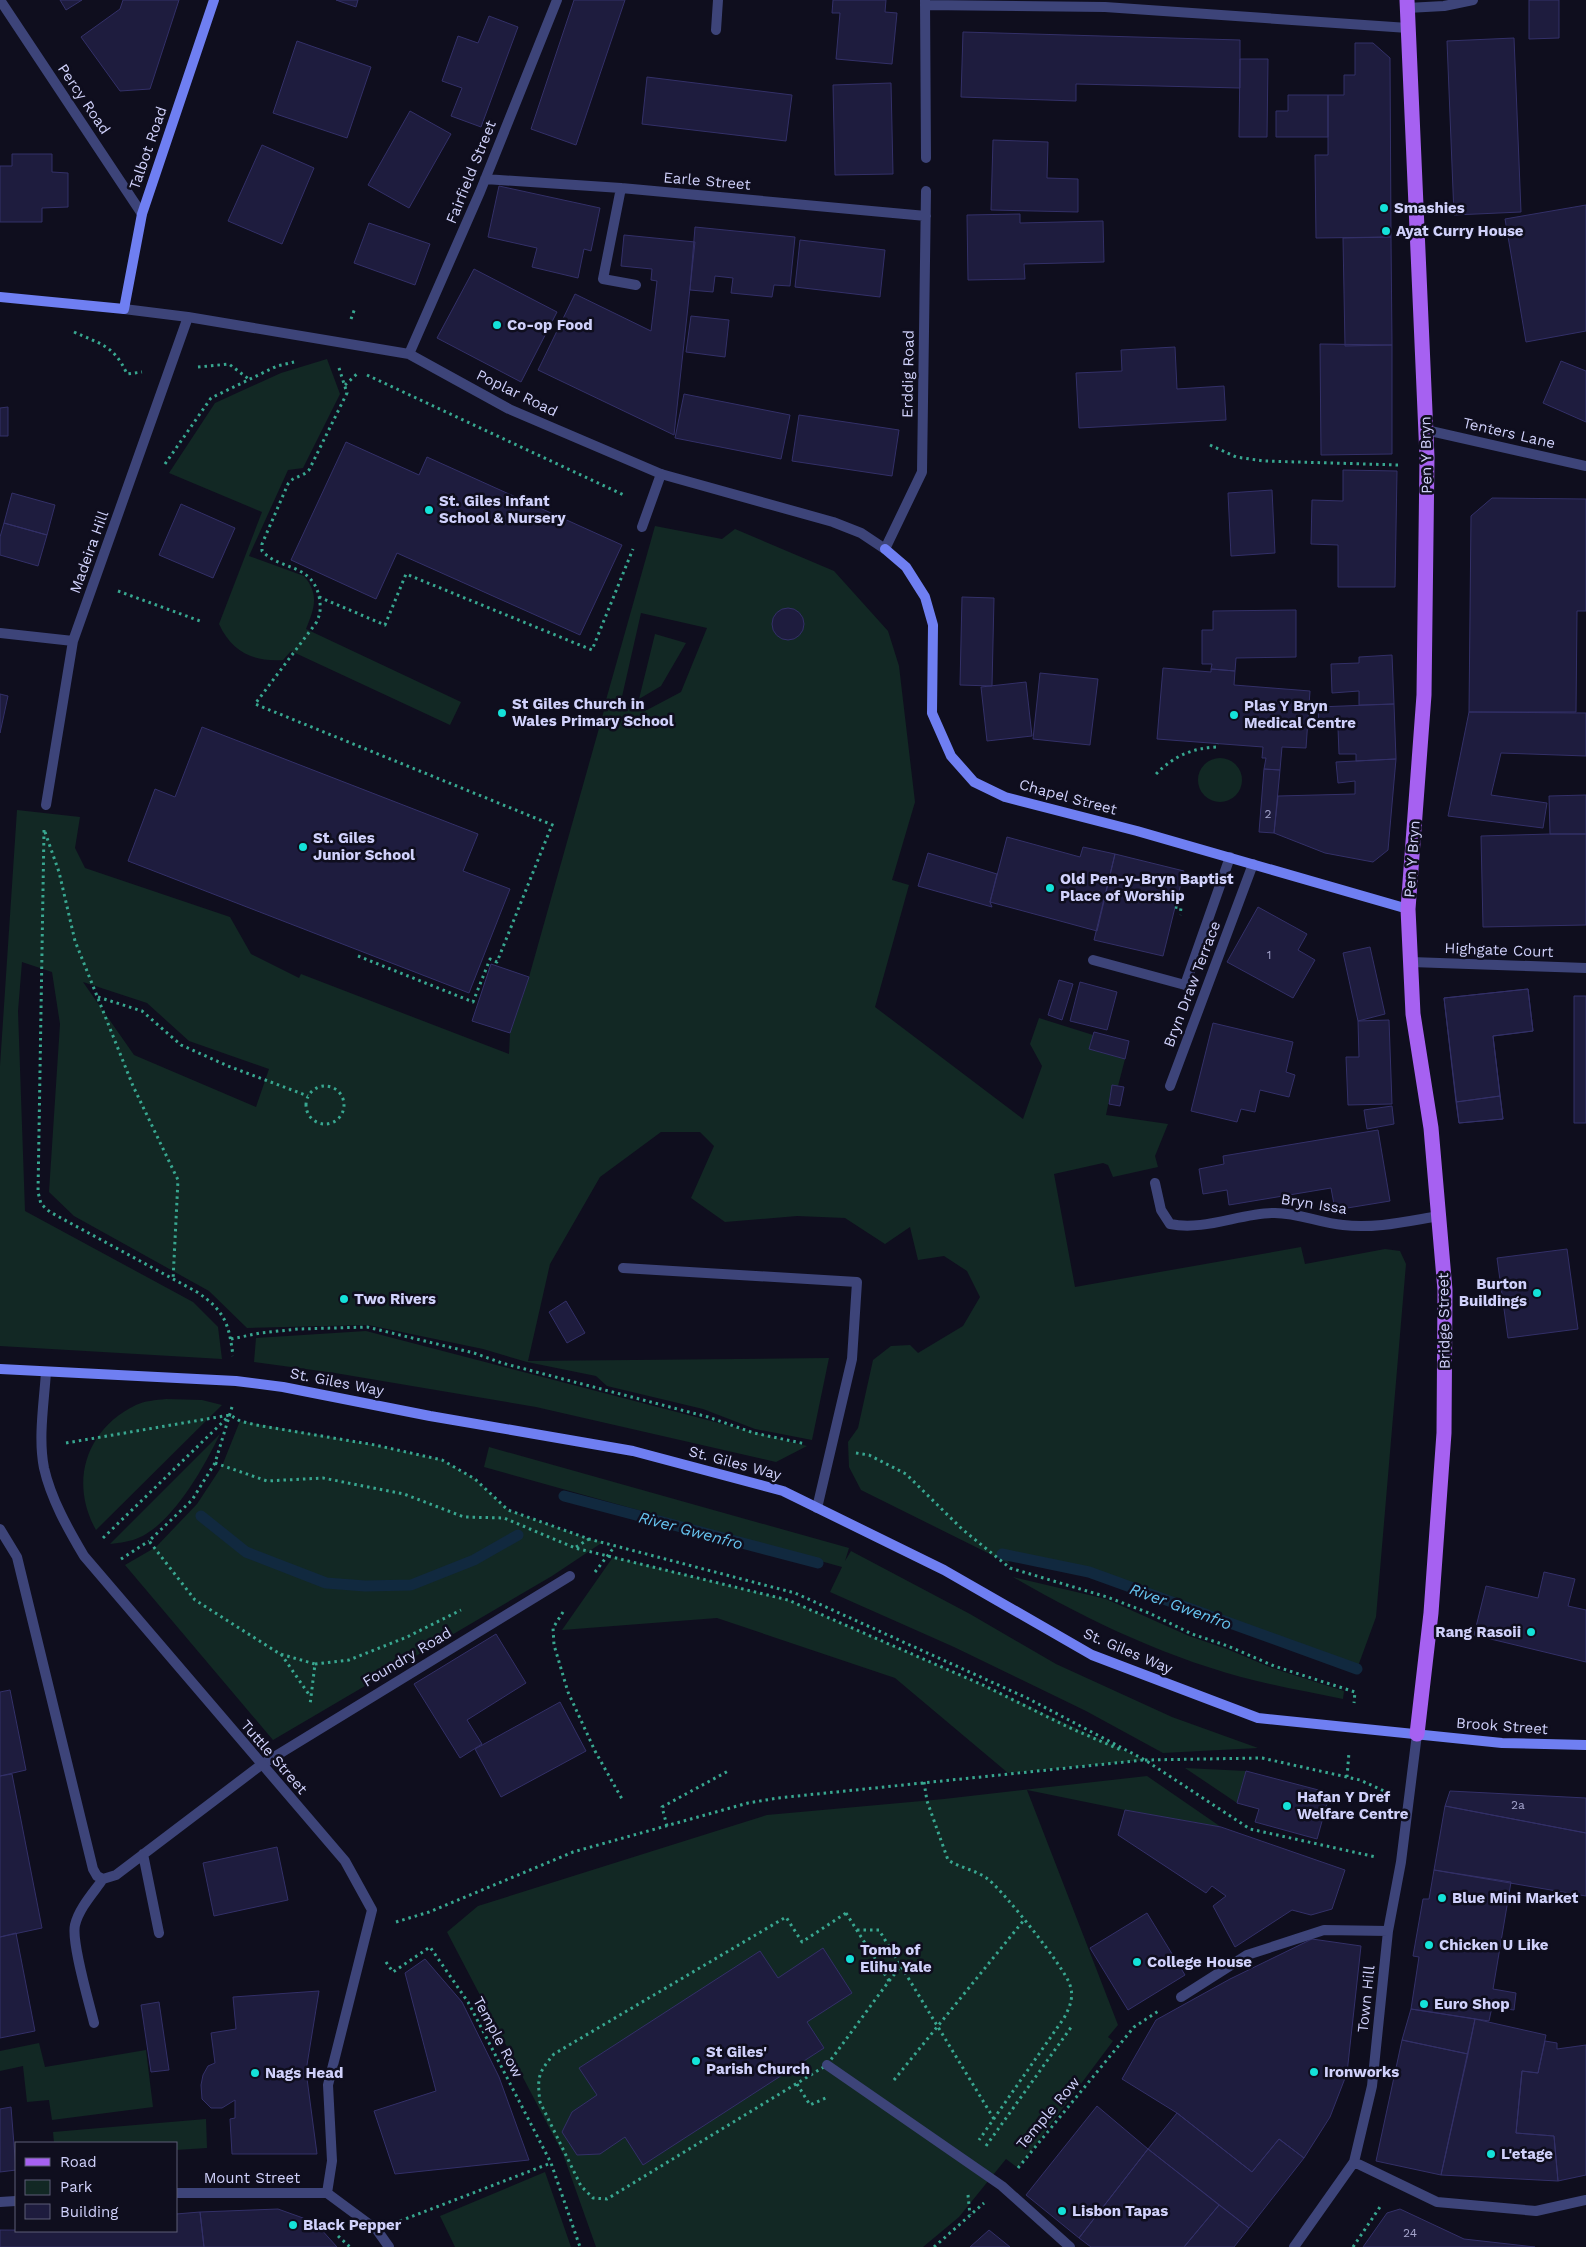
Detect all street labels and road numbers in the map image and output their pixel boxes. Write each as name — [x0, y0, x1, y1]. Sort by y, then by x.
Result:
street label: Percy Road — [54, 60, 114, 138]
street label: Talbot Road — [125, 104, 171, 192]
street label: Fairfield Street — [442, 117, 500, 226]
street label: Earle Street — [663, 168, 752, 194]
street label: Erddig Road — [898, 330, 918, 418]
street label: Poplar Road — [474, 366, 560, 420]
street label: Tenters Lane — [1461, 414, 1557, 452]
street label: Pen Y Bryn — [1416, 416, 1436, 494]
street label: Madeira Hill — [66, 508, 112, 596]
street label: Chapel Street — [1017, 775, 1120, 819]
street label: Pen Y Bryn — [1400, 820, 1424, 898]
street label: Bryn Draw Terrace — [1160, 918, 1224, 1050]
street label: Highgate Court — [1444, 939, 1554, 961]
street label: Bryn Issa — [1280, 1190, 1349, 1218]
street label: Bridge Street — [1434, 1272, 1454, 1369]
street label: St. Giles Way — [288, 1364, 386, 1400]
street label: St. Giles Way — [687, 1442, 784, 1484]
street label: Foundry Road — [359, 1623, 455, 1691]
street label: St. Giles Way — [1081, 1624, 1176, 1678]
street label: Brook Street — [1455, 1714, 1549, 1738]
street label: Tuttle Street — [237, 1716, 312, 1798]
street label: Town Hill — [1354, 1964, 1379, 2033]
street label: Temple Row — [469, 1993, 527, 2081]
street label: Temple Row — [1012, 2073, 1084, 2153]
street label: Mount Street — [204, 2169, 301, 2187]

